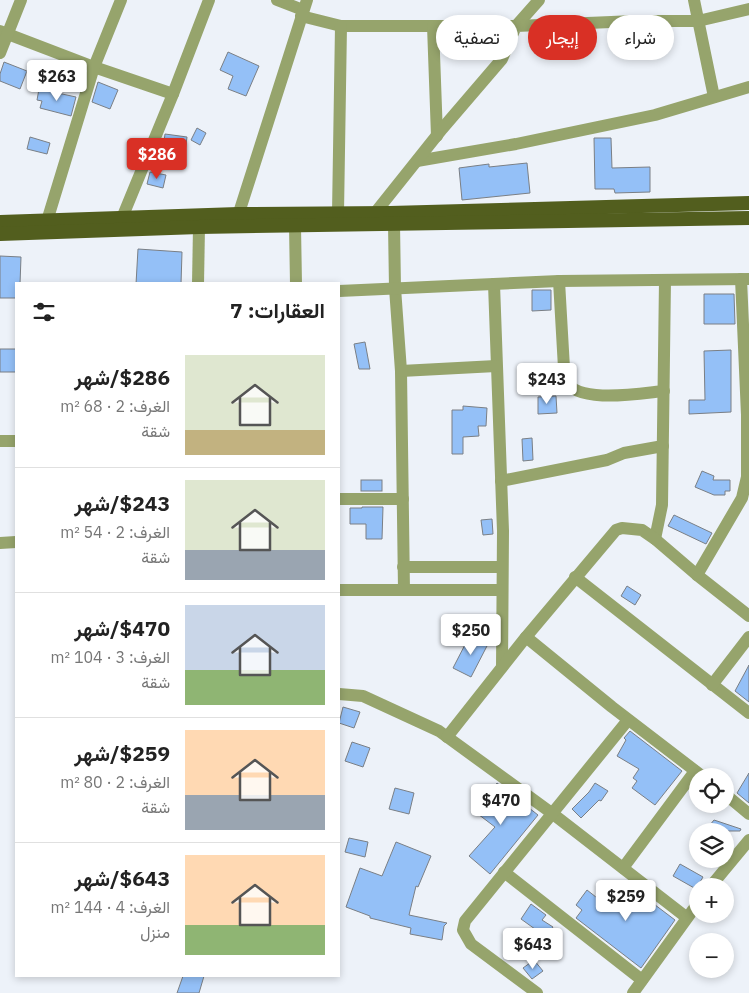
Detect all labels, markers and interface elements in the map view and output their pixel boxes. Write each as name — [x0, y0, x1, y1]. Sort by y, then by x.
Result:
chip: تصفية — [436, 15, 518, 60]
chip: إيجار — [528, 15, 597, 60]
chip: شراء — [607, 15, 674, 60]
pin: $263 — [27, 59, 87, 102]
text: $263 — [38, 66, 76, 86]
pin: $286 — [127, 138, 187, 180]
text: $286 — [138, 144, 176, 164]
text: العقارات: 7 — [230, 296, 325, 324]
icon: filters — [30, 298, 58, 326]
pin: $243 — [517, 362, 577, 405]
text: $286/شهر — [74, 363, 170, 391]
text: $243 — [528, 369, 566, 389]
icon: home — [225, 375, 285, 435]
text: الغرف: 2 · 68 m² — [60, 396, 170, 416]
text: شقة — [141, 421, 170, 441]
text: $243/شهر — [74, 489, 170, 517]
icon: home — [225, 500, 285, 560]
text: الغرف: 2 · 54 m² — [60, 522, 170, 542]
text: شقة — [141, 547, 170, 567]
text: $470/شهر — [74, 614, 170, 642]
pin: $250 — [441, 614, 501, 656]
text: $250 — [452, 620, 490, 640]
icon: home — [225, 625, 285, 685]
text: الغرف: 3 · 104 m² — [51, 647, 170, 667]
text: شقة — [141, 672, 170, 692]
text: $259/شهر — [74, 739, 170, 767]
icon: home — [225, 750, 285, 810]
map controls — [689, 768, 734, 978]
button: locate — [689, 768, 734, 813]
text: الغرف: 2 · 80 m² — [60, 772, 170, 792]
pin: $470 — [471, 784, 531, 826]
text: $470 — [482, 790, 520, 810]
text: شقة — [141, 797, 170, 817]
button: layers — [689, 823, 734, 868]
text: $643/شهر — [74, 864, 170, 892]
icon: home — [225, 875, 285, 935]
button: + — [689, 878, 734, 923]
pin: $259 — [596, 880, 656, 922]
text: $259 — [607, 886, 645, 906]
text: الغرف: 4 · 144 m² — [51, 897, 170, 917]
text: منزل — [140, 922, 170, 942]
pin: $643 — [503, 928, 563, 970]
button: − — [689, 933, 734, 978]
text: $643 — [514, 934, 552, 954]

